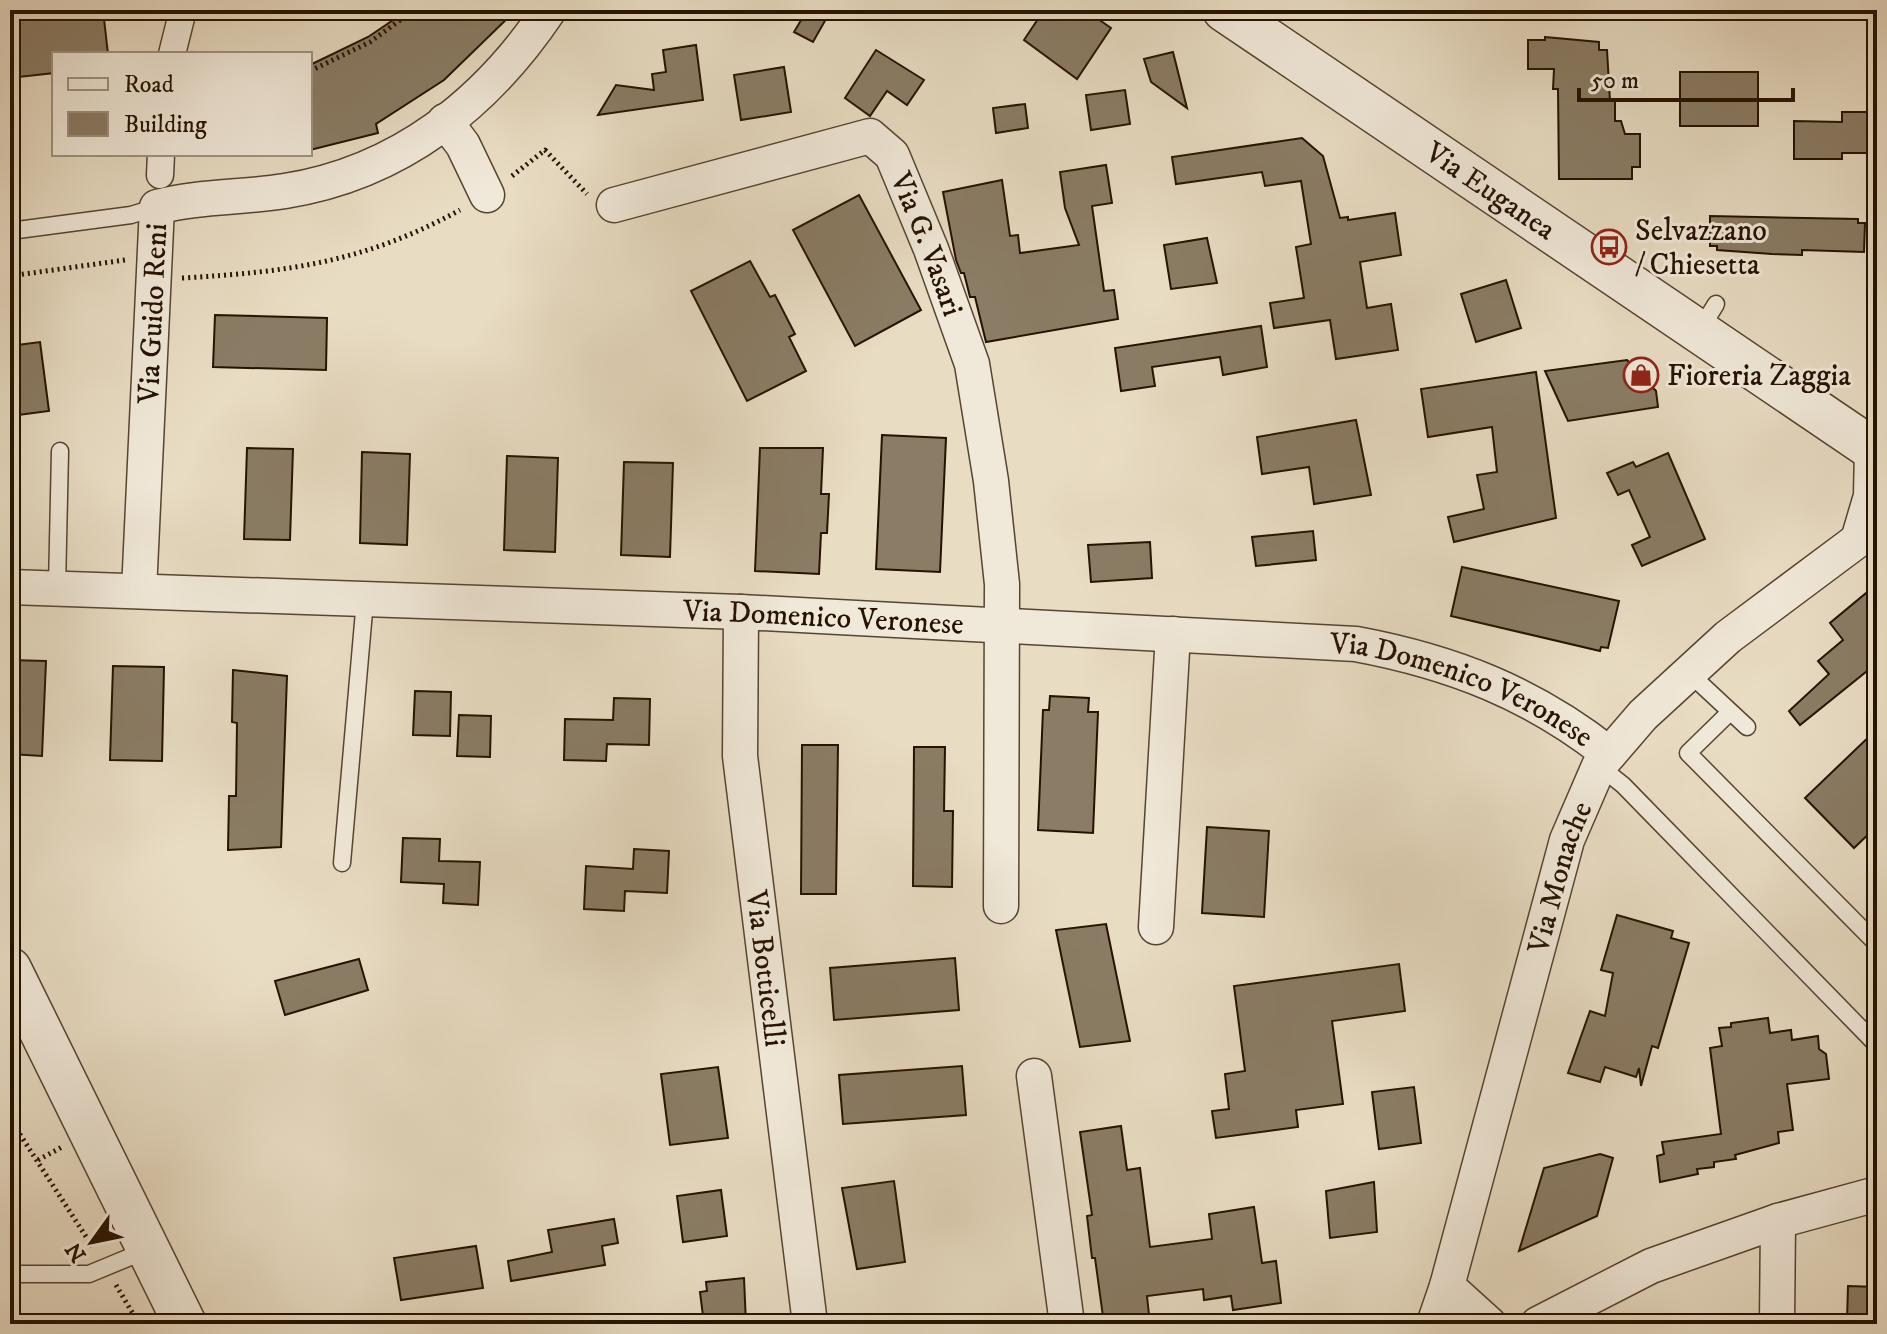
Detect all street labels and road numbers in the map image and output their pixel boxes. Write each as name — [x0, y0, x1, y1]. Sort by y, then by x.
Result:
street label: Via Euganea — [1417, 134, 1562, 249]
street label: Via G. Vasari — [881, 166, 970, 321]
street label: Via Guido Reni — [131, 222, 176, 405]
street label: Via Domenico Veronese — [681, 593, 965, 644]
street label: Via Domenico Veronese — [1328, 626, 1600, 756]
street label: Via Monache — [1520, 796, 1601, 959]
street label: Via Botticelli — [737, 887, 793, 1049]

